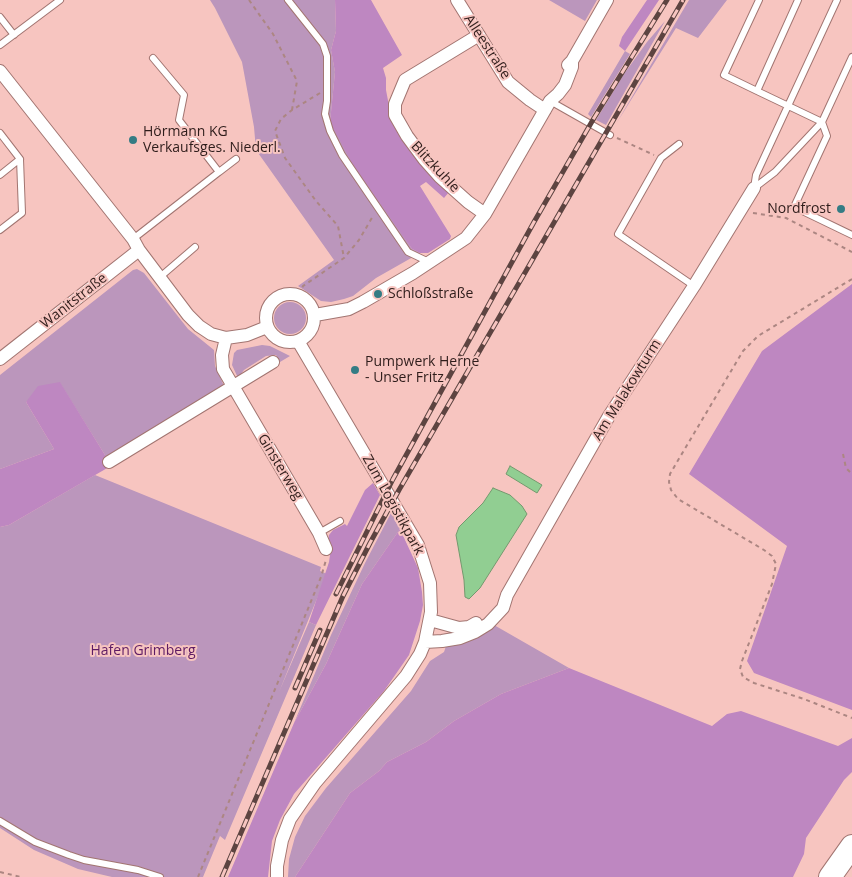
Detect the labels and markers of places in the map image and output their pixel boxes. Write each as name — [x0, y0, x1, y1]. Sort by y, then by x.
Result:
place label: Hörmann KG Verkaufsges. Niederl. — [143, 124, 281, 156]
marker: Hörmann KG Verkaufsges. Niederl. — [127, 134, 139, 146]
place label: Nordfrost — [767, 201, 831, 217]
marker: Nordfrost — [835, 203, 847, 215]
place label: Schloßstraße — [388, 286, 473, 302]
marker: Schloßstraße — [372, 288, 384, 300]
place label: Pumpwerk Herne - Unser Fritz — [365, 354, 479, 387]
marker: Pumpwerk Herne - Unser Fritz — [349, 364, 361, 376]

